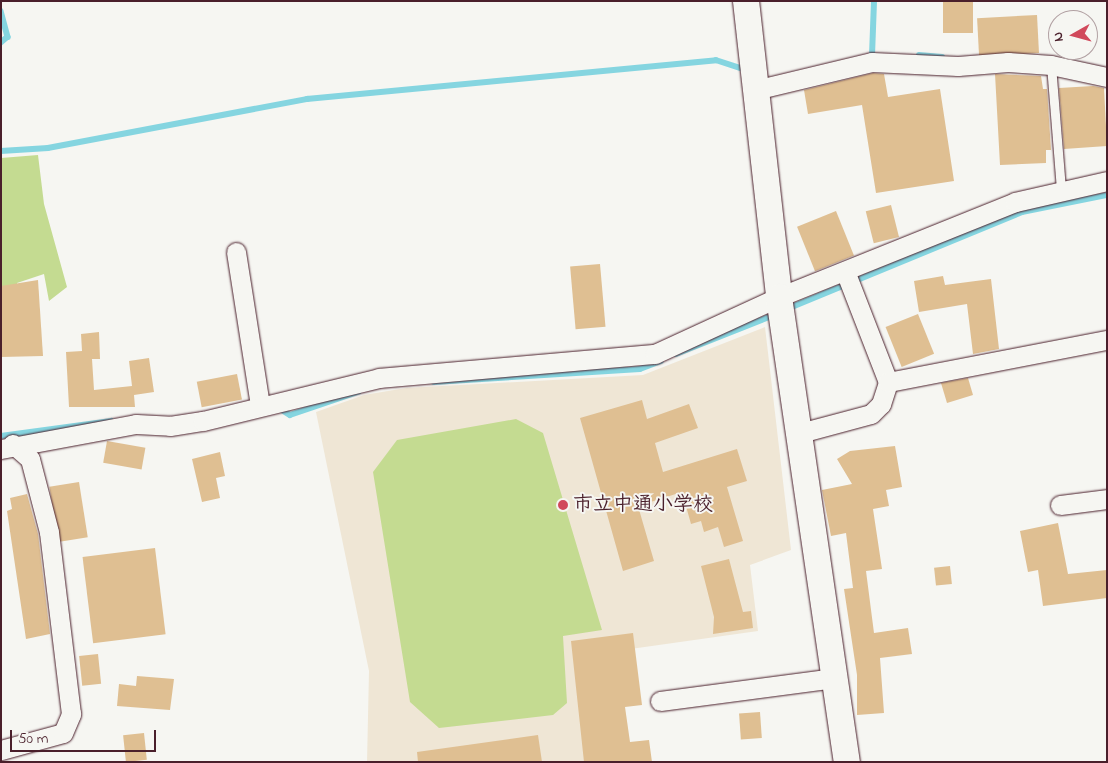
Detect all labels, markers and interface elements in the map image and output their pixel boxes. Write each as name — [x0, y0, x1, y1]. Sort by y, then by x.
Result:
north arrow — [1048, 10, 1098, 60]
text: N — [1048, 31, 1070, 43]
place label: 市立中通小学校 — [573, 493, 713, 517]
marker: 市立中通小学校 — [557, 499, 569, 511]
scale bar — [12, 720, 159, 752]
text: 50 m — [18, 728, 48, 750]

